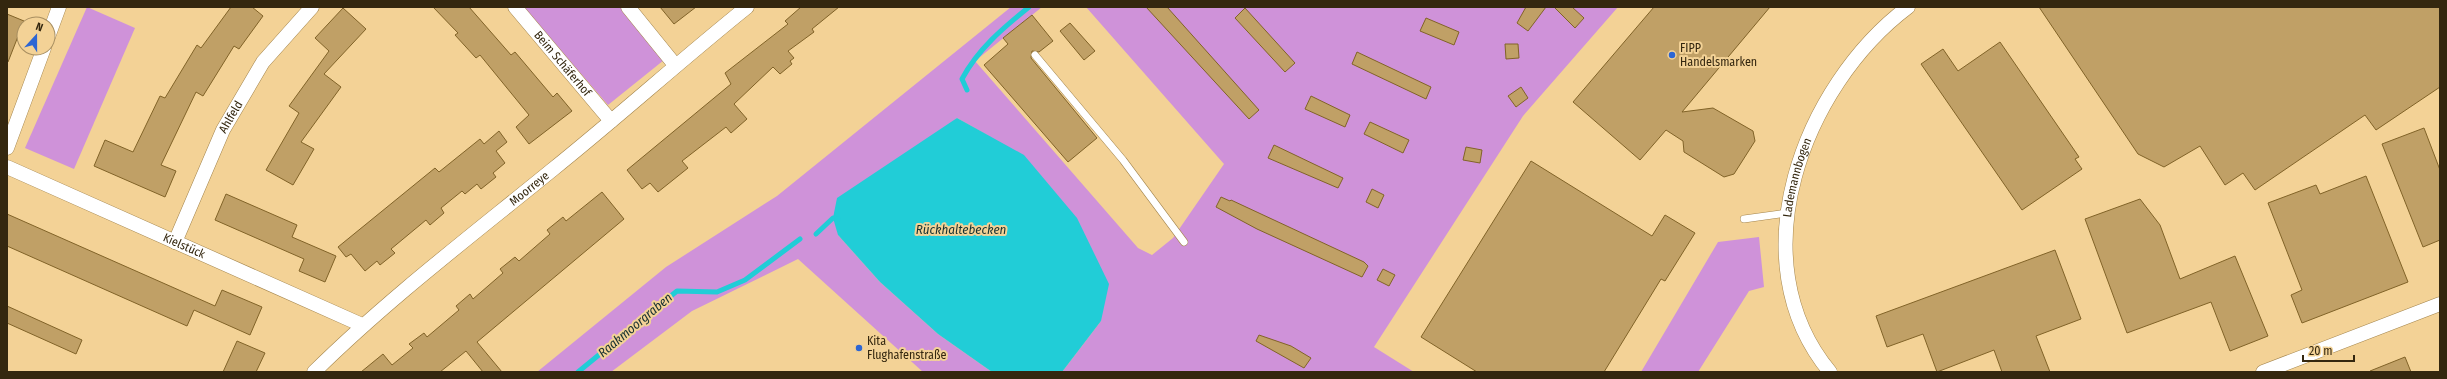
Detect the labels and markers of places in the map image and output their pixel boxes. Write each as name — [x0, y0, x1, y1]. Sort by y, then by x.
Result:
place label: FIPP Handelsmarken — [1680, 41, 1757, 69]
marker: FIPP Handelsmarken — [1667, 50, 1677, 60]
place label: Kita Flughafenstraße — [867, 334, 946, 362]
marker: Kita Flughafenstraße — [854, 343, 864, 353]

